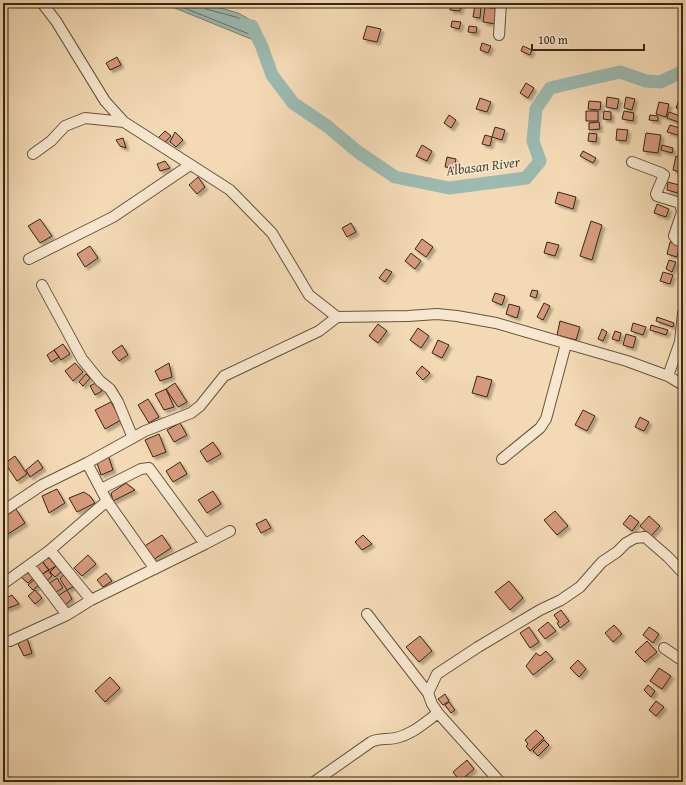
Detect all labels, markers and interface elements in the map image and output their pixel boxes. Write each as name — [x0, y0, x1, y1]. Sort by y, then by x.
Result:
scale bar — [532, 26, 644, 52]
text: 100 m — [538, 31, 568, 48]
water label: Albasan River — [444, 151, 522, 181]

